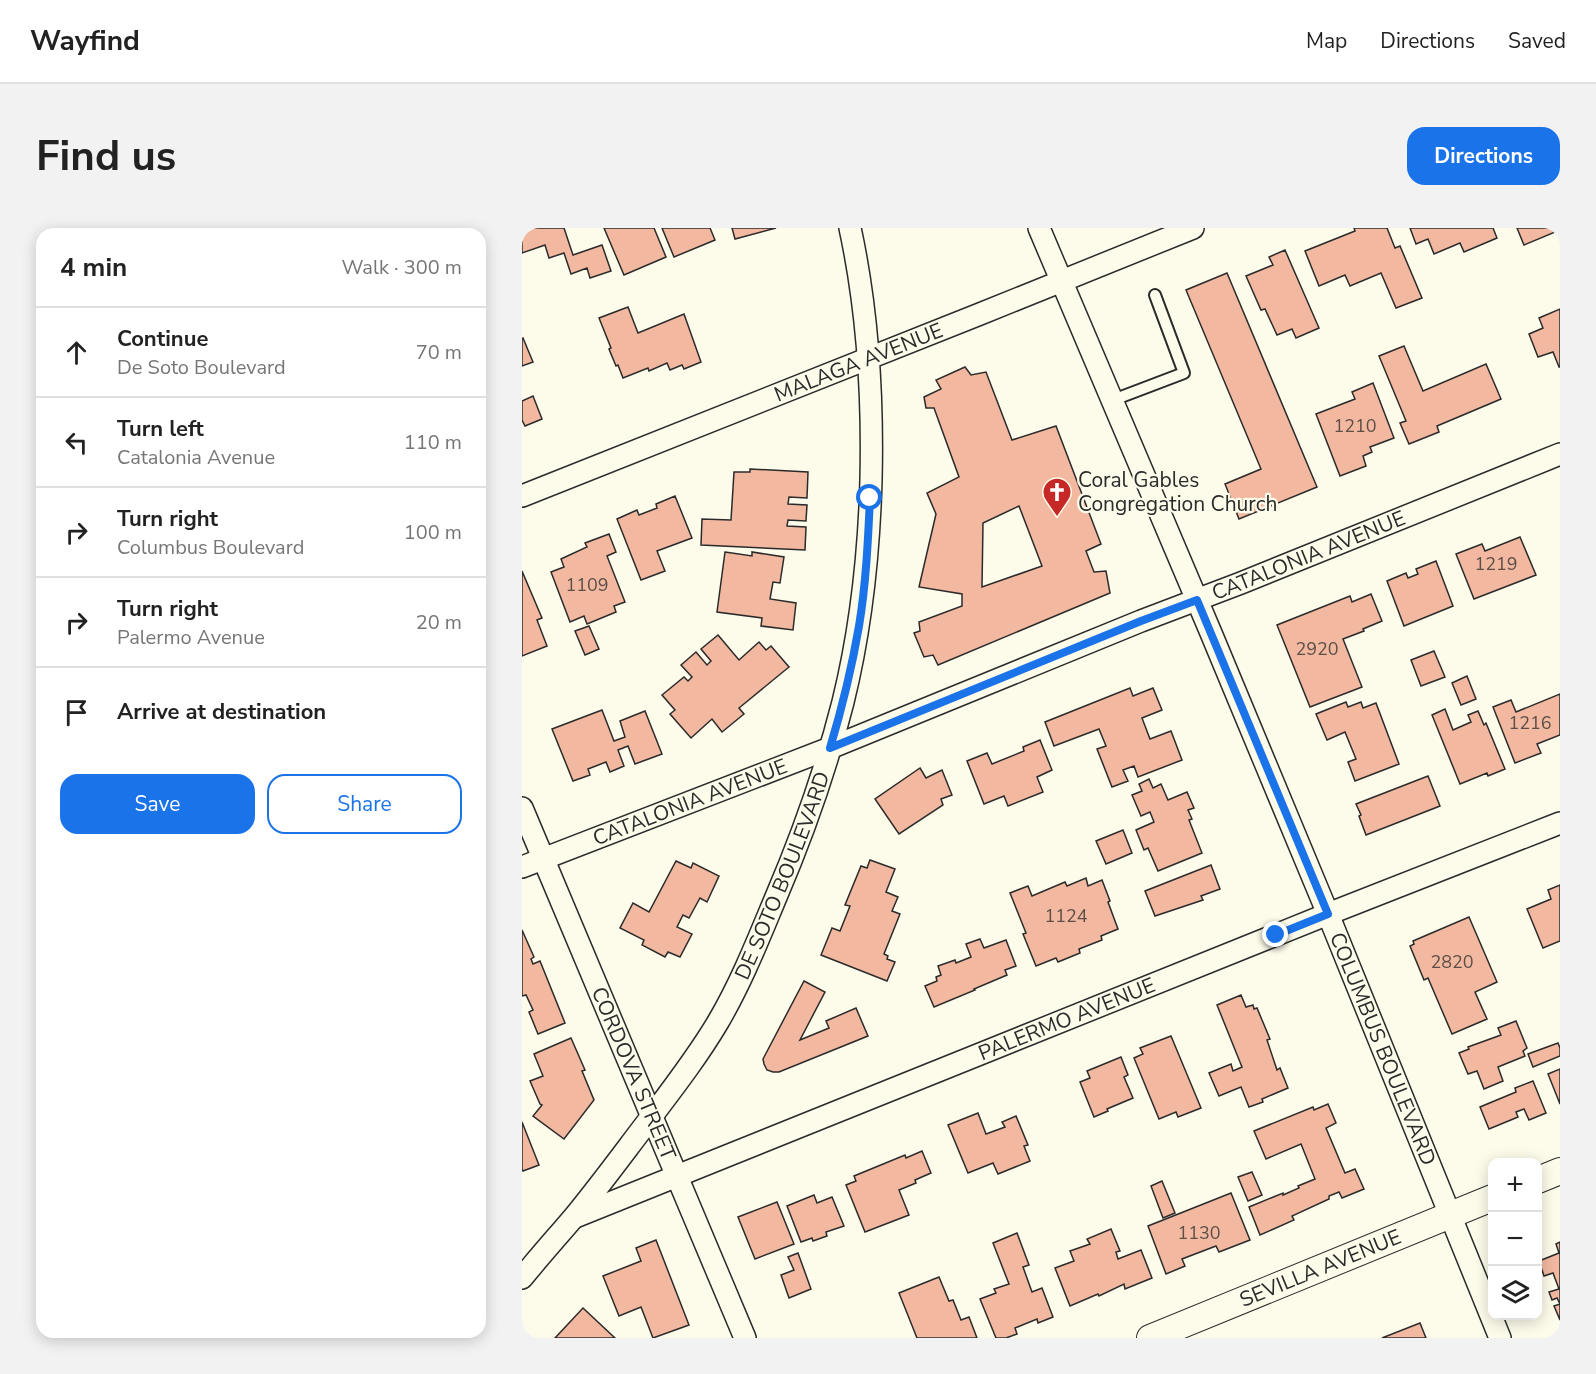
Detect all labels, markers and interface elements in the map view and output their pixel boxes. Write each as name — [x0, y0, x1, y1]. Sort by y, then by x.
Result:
text: Wayfind — [30, 22, 140, 60]
text: Map — [1306, 27, 1347, 55]
text: Directions — [1380, 27, 1475, 55]
text: Saved — [1508, 27, 1566, 55]
button: Directions — [1407, 127, 1560, 185]
text: Find us — [36, 128, 176, 185]
text: 4 min — [60, 250, 127, 285]
text: Walk · 300 m — [342, 254, 462, 281]
street label: MALAGA AVENUE — [770, 316, 947, 408]
text: Continue — [117, 324, 208, 354]
icon: ahead — [60, 336, 93, 369]
text: 70 m — [416, 339, 462, 366]
text: De Soto Boulevard — [117, 354, 286, 381]
text: Turn left — [117, 414, 204, 444]
house number: 1210 — [1333, 414, 1377, 438]
icon: left — [60, 426, 93, 459]
text: 110 m — [404, 429, 462, 456]
text: Catalonia Avenue — [117, 444, 275, 471]
place label: Coral Gables Congregation Church — [1078, 466, 1277, 518]
church icon: Coral Gables Congregation Church — [1041, 476, 1073, 518]
route start — [856, 484, 882, 510]
text: Turn right — [117, 504, 218, 534]
street label: CATALONIA AVENUE — [1208, 504, 1409, 607]
icon: right — [60, 516, 93, 549]
text: 100 m — [404, 519, 462, 546]
text: Columbus Boulevard — [117, 534, 304, 561]
house number: 1219 — [1474, 552, 1518, 576]
house number: 1109 — [565, 573, 609, 597]
text: Turn right — [117, 594, 218, 624]
icon: right — [60, 606, 93, 639]
text: 20 m — [416, 609, 462, 636]
text: Palermo Avenue — [117, 624, 265, 651]
house number: 2920 — [1295, 637, 1339, 661]
icon: arrive — [60, 696, 93, 729]
text: Arrive at destination — [117, 697, 326, 727]
house number: 1216 — [1508, 711, 1552, 735]
street label: CATALONIA AVENUE — [589, 752, 791, 852]
street label: DE SOTO BOULEVARD — [728, 768, 836, 984]
button: Save — [60, 774, 255, 834]
button: Share — [267, 774, 462, 834]
house number: 1124 — [1044, 904, 1088, 928]
route end — [1262, 921, 1288, 947]
street label: COLUMBUS BOULEVARD — [1323, 928, 1443, 1170]
house number: 2820 — [1430, 950, 1474, 974]
street label: PALERMO AVENUE — [974, 971, 1159, 1067]
street label: CORDOVA STREET — [585, 983, 683, 1165]
map controls — [1488, 1158, 1542, 1320]
button: + — [1488, 1158, 1542, 1212]
button: − — [1488, 1212, 1542, 1266]
house number: 1130 — [1177, 1221, 1221, 1245]
street label: SEVILLA AVENUE — [1235, 1223, 1405, 1314]
button: layers — [1488, 1266, 1542, 1320]

